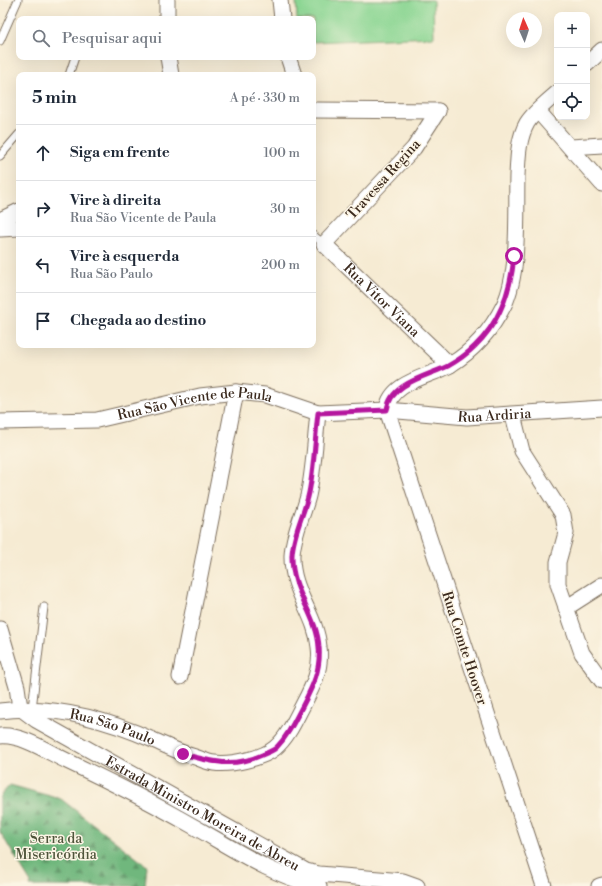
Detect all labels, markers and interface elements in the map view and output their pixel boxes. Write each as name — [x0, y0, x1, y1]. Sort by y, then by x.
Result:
north arrow — [506, 12, 542, 48]
map controls — [554, 12, 590, 120]
button: + — [554, 12, 590, 48]
search box — [16, 16, 316, 60]
icon: search — [30, 27, 52, 49]
text: Pesquisar aqui — [62, 29, 162, 48]
button: − — [554, 48, 590, 84]
button: locate — [554, 84, 590, 120]
text: 5 min — [32, 87, 77, 109]
text: A pé · 330 m — [230, 90, 300, 106]
street label: Travessa Regina — [343, 135, 425, 224]
icon: ahead — [32, 142, 54, 164]
text: Siga em frente — [70, 143, 170, 162]
text: 100 m — [264, 145, 300, 161]
text: Vire à direita — [70, 191, 161, 210]
icon: right — [32, 198, 54, 220]
text: 30 m — [270, 201, 300, 217]
text: Rua São Vicente de Paula — [70, 210, 216, 226]
text: Vire à esquerda — [70, 247, 179, 266]
route start — [505, 247, 523, 265]
icon: left — [32, 254, 54, 276]
text: 200 m — [261, 257, 300, 273]
street label: Rua Vitor Viana — [339, 259, 424, 342]
text: Rua São Paulo — [70, 266, 153, 282]
icon: arrive — [32, 310, 54, 332]
text: Chegada ao destino — [70, 311, 206, 330]
street label: Rua São Vicente de Paula — [116, 384, 276, 425]
street label: Rua Ardiria — [457, 405, 533, 427]
street label: Rua Comte Hoover — [437, 589, 491, 708]
street label: Rua São Paulo — [68, 705, 158, 750]
route end — [174, 745, 192, 763]
street label: Estrada Ministro Moreira de Abreu — [102, 753, 303, 876]
park label: Serra da Misericórdia — [15, 830, 98, 864]

